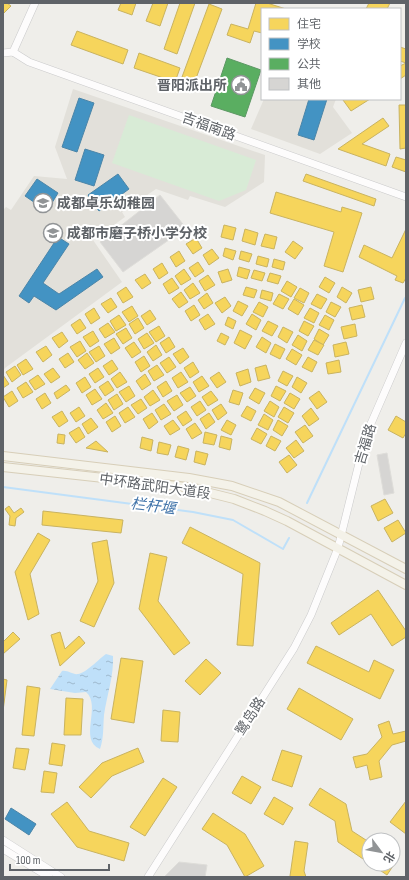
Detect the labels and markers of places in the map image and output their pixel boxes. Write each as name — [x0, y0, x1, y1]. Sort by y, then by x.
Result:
public building icon: 晋阳派出所 — [230, 74, 252, 96]
place label: 晋阳派出所 — [157, 77, 227, 94]
school or university icon: 成都卓乐幼稚园 — [32, 192, 54, 214]
place label: 成都卓乐幼稚园 — [57, 195, 155, 212]
school or university icon: 成都市磨子桥小学分校 — [42, 222, 64, 244]
place label: 成都市磨子桥小学分校 — [67, 225, 207, 242]

